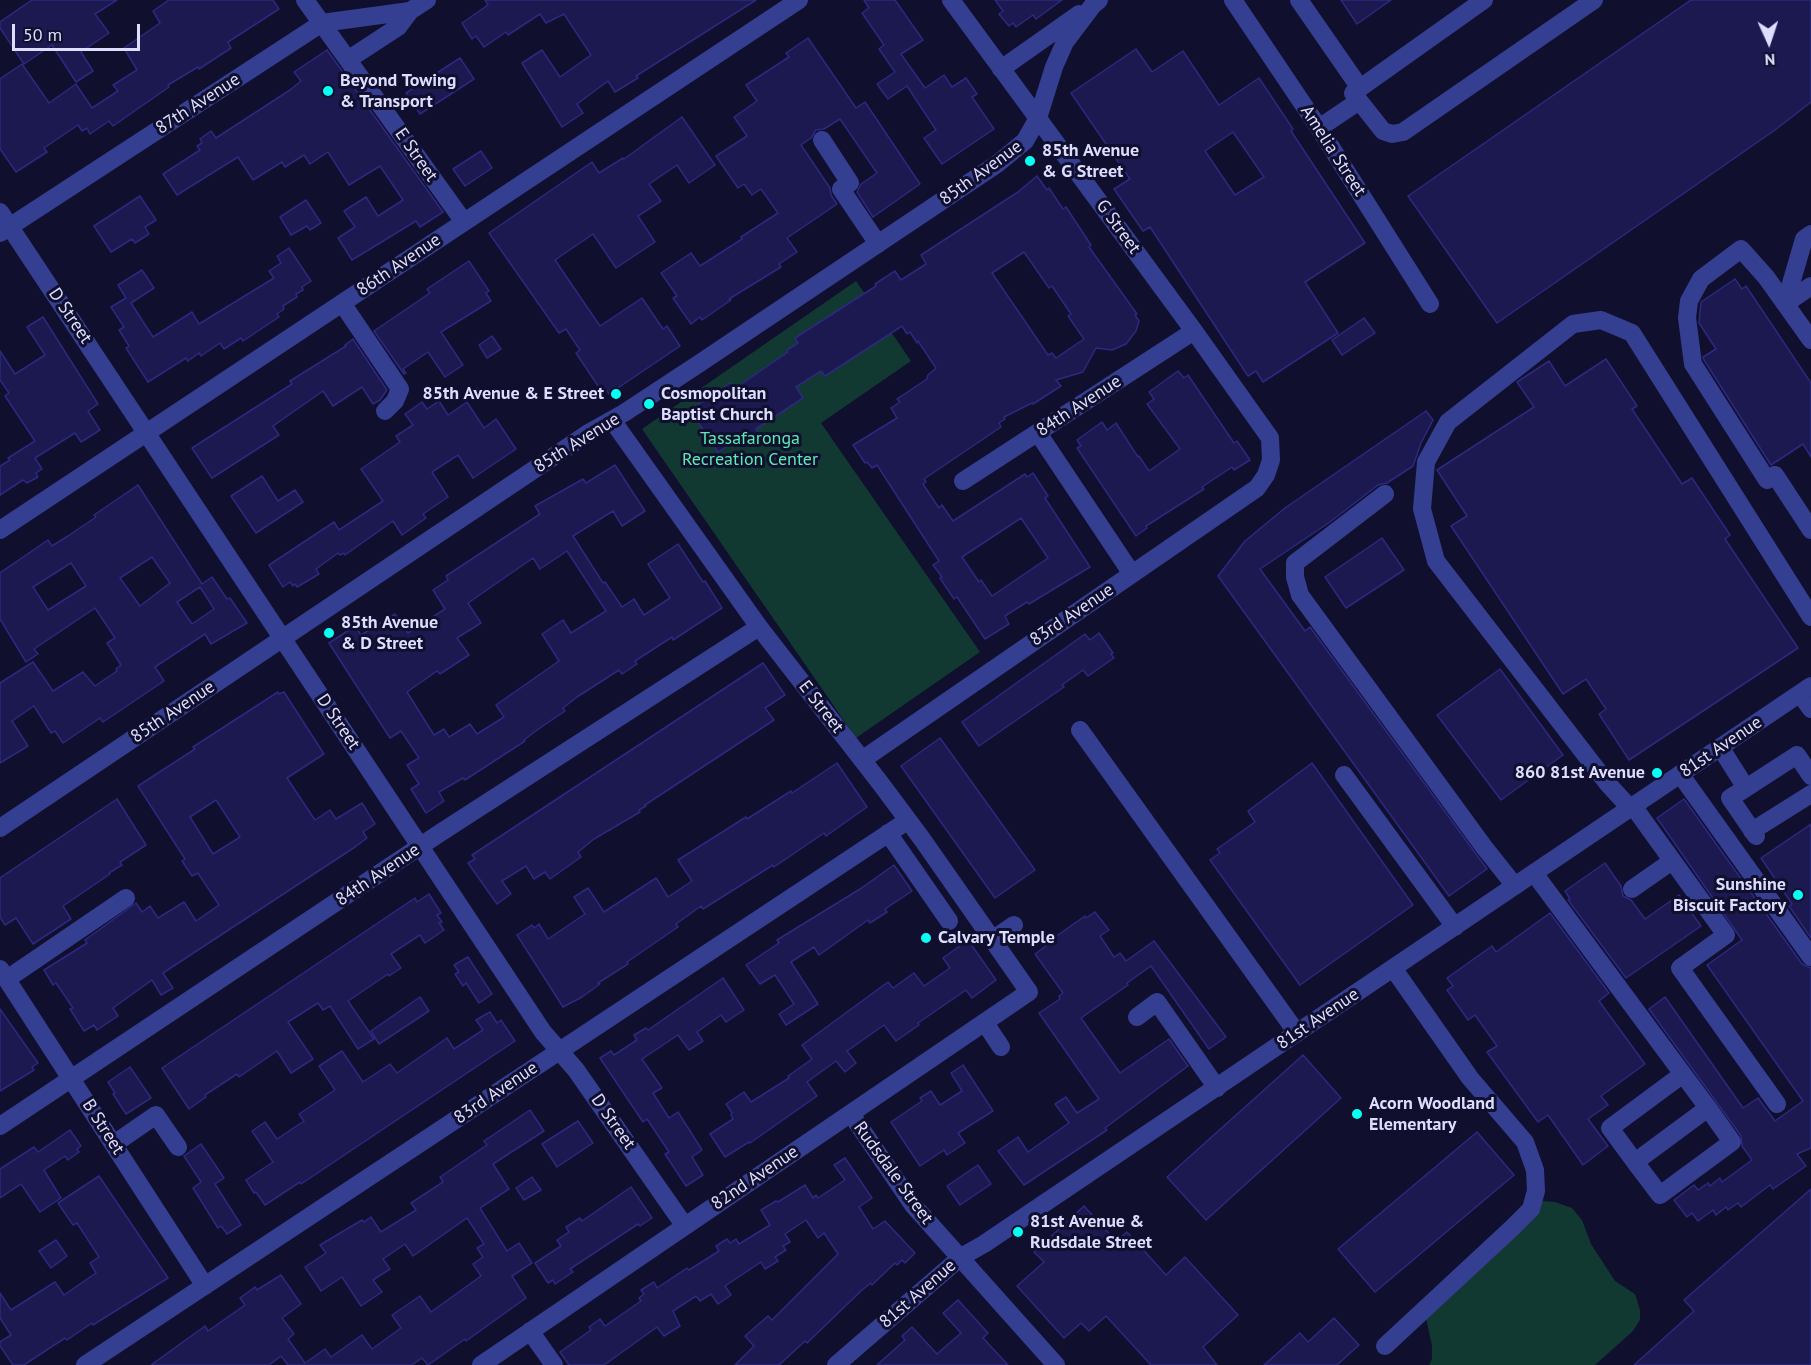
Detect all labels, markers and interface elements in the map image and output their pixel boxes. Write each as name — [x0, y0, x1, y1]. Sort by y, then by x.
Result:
scale bar — [15, 12, 142, 50]
north arrow — [1739, 12, 1799, 72]
text: 50 m — [23, 23, 62, 46]
text: N — [1764, 50, 1776, 70]
street label: 87th Avenue — [152, 69, 244, 139]
place label: Beyond Towing & Transport — [340, 70, 456, 112]
marker: Beyond Towing & Transport — [321, 84, 335, 98]
street label: Amelia Street — [1296, 101, 1370, 201]
street label: E Street — [390, 124, 442, 186]
street label: 85th Avenue — [936, 136, 1026, 210]
place label: 85th Avenue & G Street — [1042, 140, 1139, 182]
marker: 85th Avenue & G Street — [1023, 154, 1037, 168]
street label: G Street — [1091, 196, 1145, 258]
street label: 86th Avenue — [353, 229, 445, 301]
street label: D Street — [44, 284, 96, 348]
street label: 84th Avenue — [1033, 371, 1125, 441]
place label: 85th Avenue & E Street — [422, 383, 604, 405]
place label: Cosmopolitan Baptist Church — [661, 383, 773, 426]
marker: 85th Avenue & E Street — [609, 387, 623, 401]
marker: Cosmopolitan Baptist Church — [642, 397, 656, 411]
street label: 85th Avenue — [530, 408, 624, 478]
park label: Tassafaronga Recreation Center — [682, 428, 818, 470]
street label: 83rd Avenue — [1026, 579, 1118, 651]
place label: 85th Avenue & D Street — [341, 612, 438, 654]
marker: 85th Avenue & D Street — [322, 626, 336, 640]
street label: 85th Avenue — [127, 676, 219, 748]
street label: E Street — [794, 677, 848, 737]
street label: D Street — [312, 690, 364, 754]
street label: 81st Avenue — [1676, 712, 1766, 782]
place label: 860 81st Avenue — [1515, 762, 1645, 784]
marker: 860 81st Avenue — [1650, 766, 1664, 780]
street label: 84th Avenue — [332, 839, 424, 911]
place label: Sunshine Biscuit Factory — [1673, 874, 1786, 916]
marker: Sunshine Biscuit Factory — [1791, 888, 1805, 902]
place label: Calvary Temple — [938, 927, 1055, 949]
marker: Calvary Temple — [919, 931, 933, 945]
street label: 81st Avenue — [1273, 984, 1363, 1054]
street label: 83rd Avenue — [450, 1057, 542, 1129]
street label: D Street — [586, 1090, 640, 1154]
place label: Acorn Woodland Elementary — [1369, 1093, 1495, 1136]
street label: B Street — [77, 1095, 129, 1159]
marker: Acorn Woodland Elementary — [1350, 1107, 1364, 1121]
street label: Rudsdale Street — [849, 1118, 937, 1228]
street label: 82nd Avenue — [707, 1141, 803, 1215]
place label: 81st Avenue & Rudsdale Street — [1030, 1211, 1152, 1254]
marker: 81st Avenue & Rudsdale Street — [1011, 1225, 1025, 1239]
street label: 81st Avenue — [875, 1255, 961, 1333]

